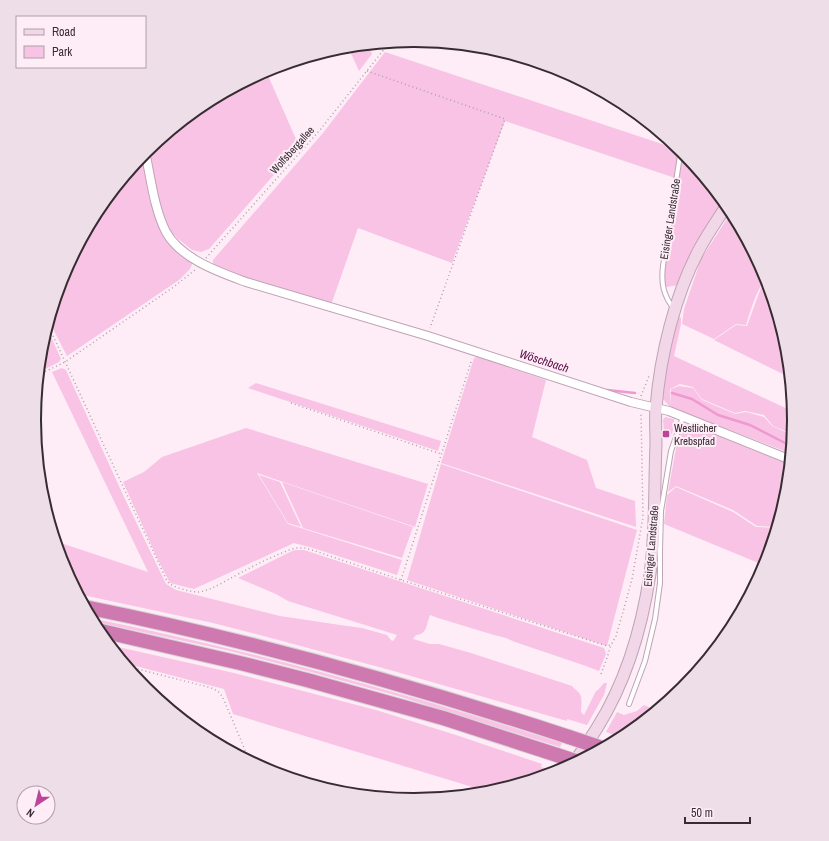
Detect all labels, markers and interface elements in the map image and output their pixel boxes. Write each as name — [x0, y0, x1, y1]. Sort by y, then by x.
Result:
legend — [16, 16, 146, 68]
text: Road — [52, 24, 76, 40]
text: Park — [52, 44, 72, 60]
street label: Wolfsbergallee — [267, 123, 317, 177]
street label: Eisinger Landstraße — [657, 178, 683, 260]
water label: Wöschbach — [517, 345, 571, 377]
place label: Westlicher Krebspfad — [674, 421, 716, 448]
marker: Westlicher Krebspfad — [661, 429, 671, 439]
street label: Eisinger Landstraße — [640, 505, 662, 587]
north arrow — [16, 785, 56, 825]
scale bar — [685, 799, 750, 825]
text: 50 m — [691, 805, 713, 821]
text: N — [24, 806, 37, 821]

